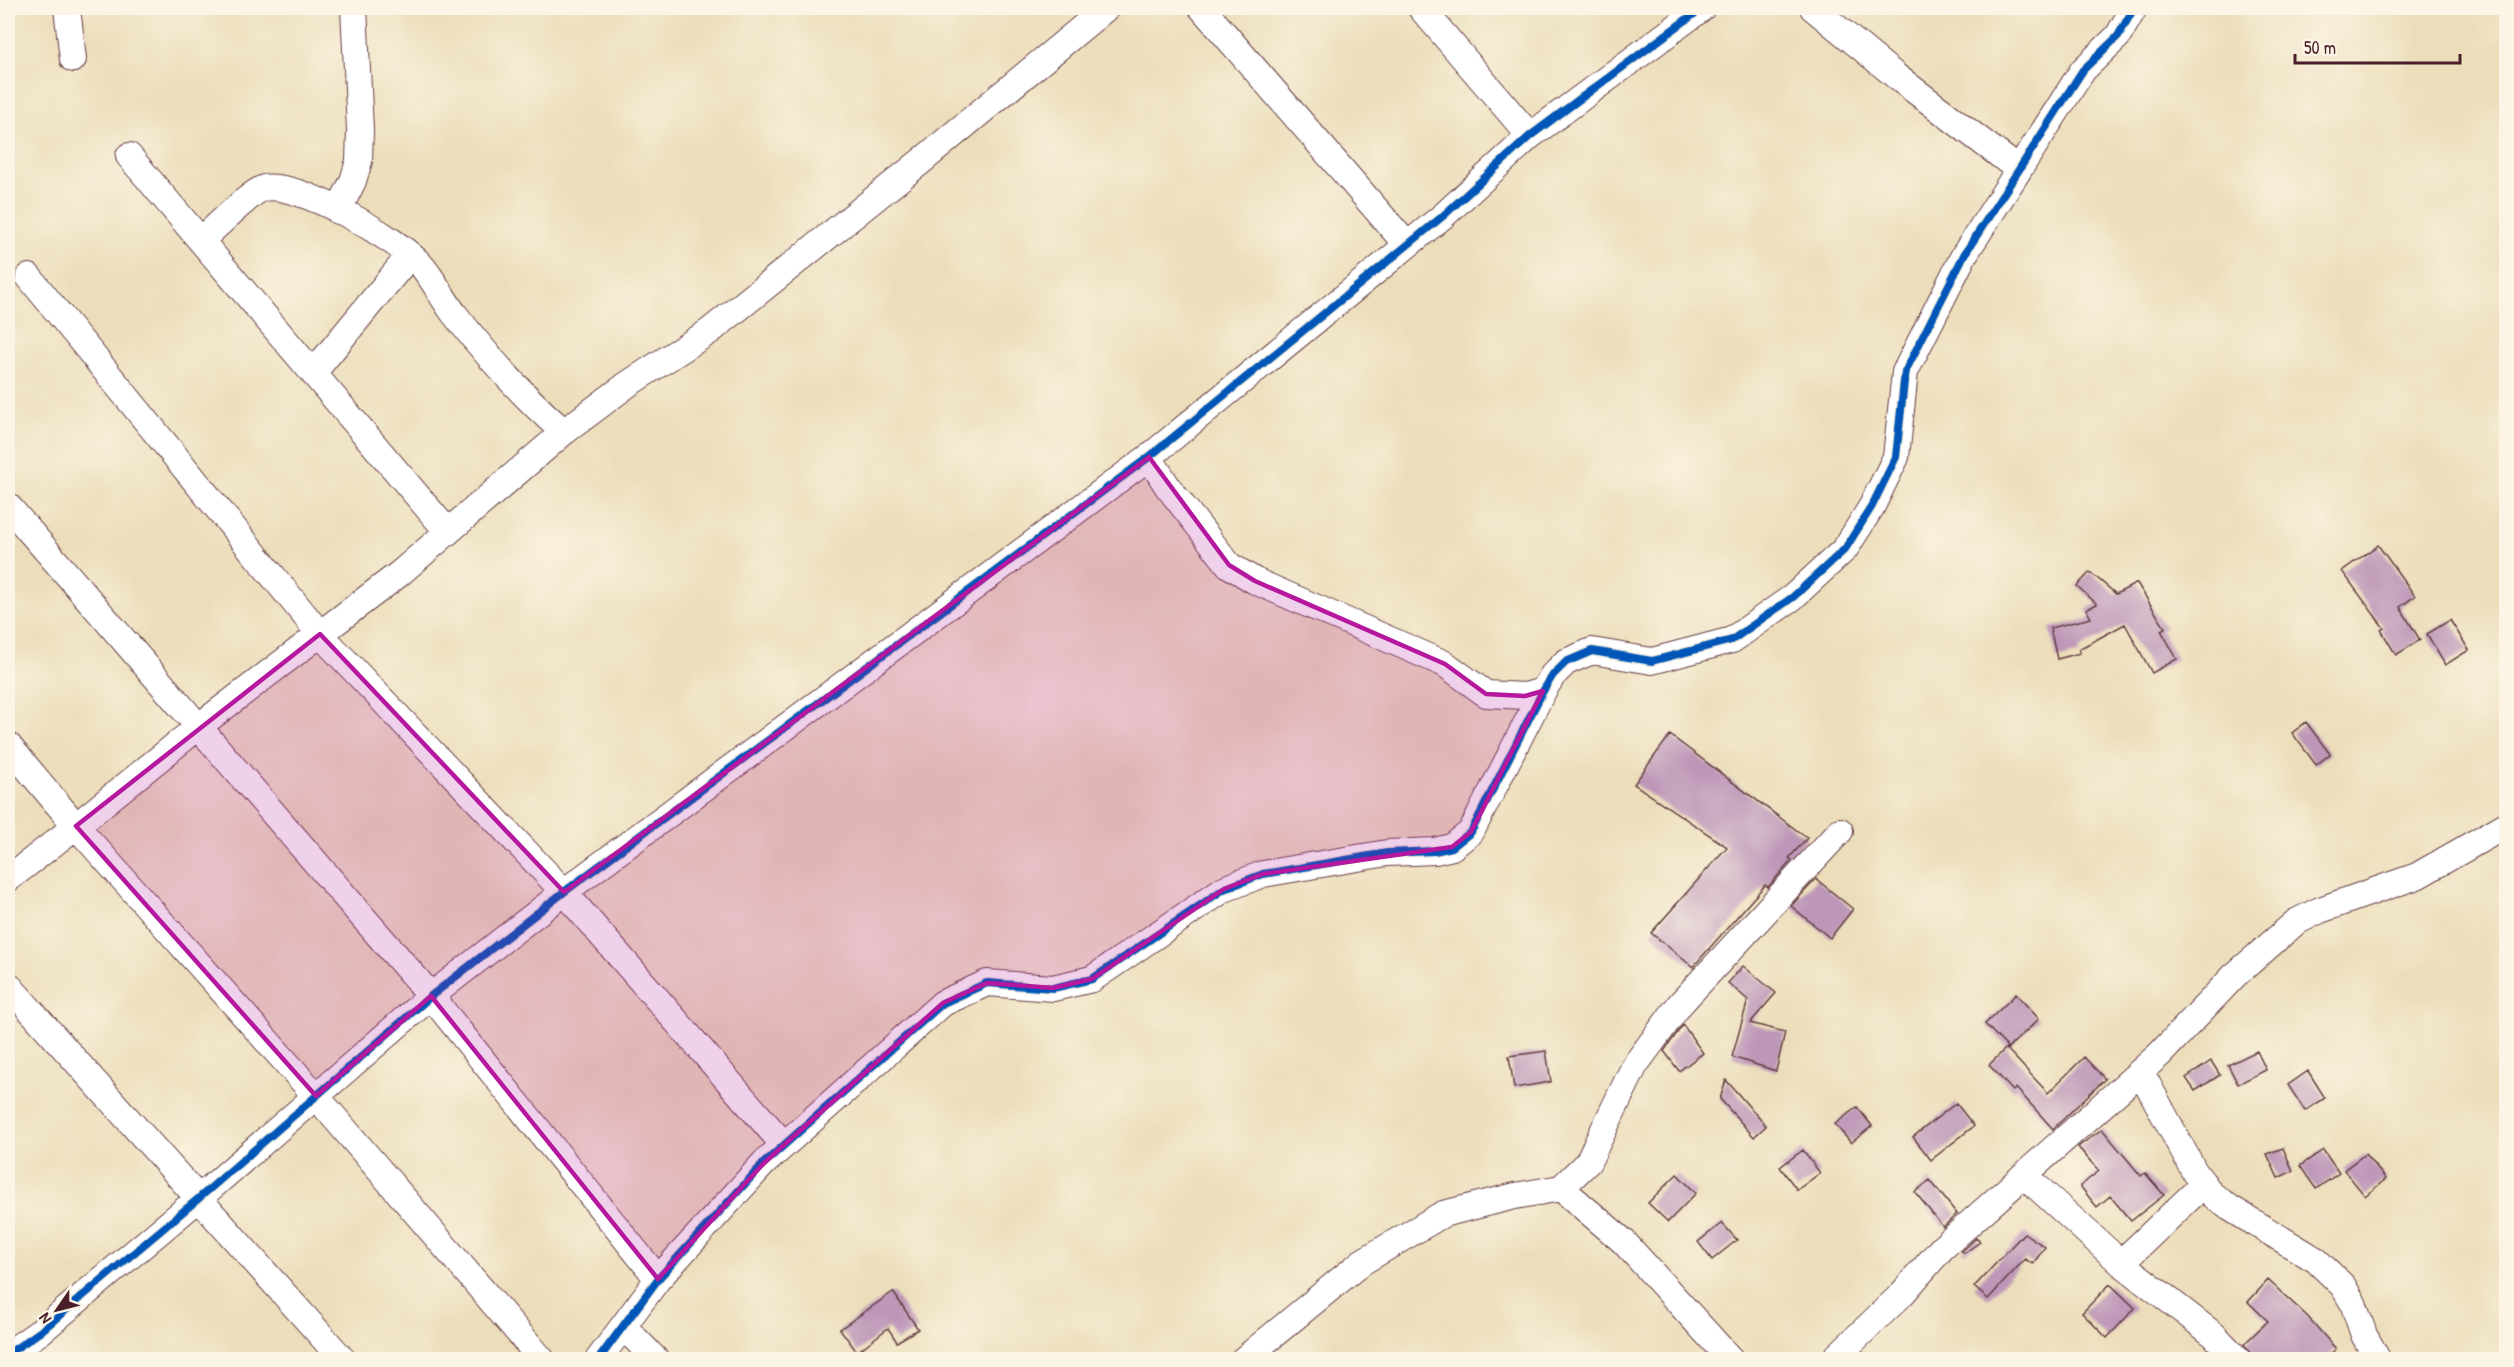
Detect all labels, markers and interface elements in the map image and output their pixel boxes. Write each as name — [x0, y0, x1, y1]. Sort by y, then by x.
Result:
scale bar — [2295, 27, 2460, 65]
text: 50 m — [2304, 35, 2336, 60]
north arrow — [27, 1280, 87, 1340]
text: N — [33, 1308, 56, 1328]

